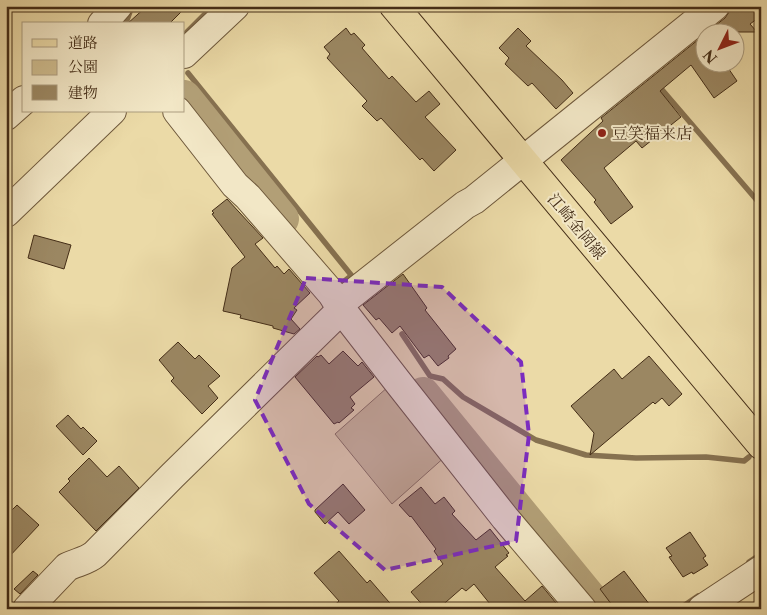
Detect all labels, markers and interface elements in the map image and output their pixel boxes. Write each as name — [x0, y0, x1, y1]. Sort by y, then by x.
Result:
legend — [22, 22, 185, 112]
north arrow — [694, 22, 744, 72]
text: 道路 — [68, 33, 98, 52]
text: N — [700, 46, 721, 67]
text: 公園 — [68, 57, 98, 76]
text: 建物 — [68, 83, 98, 102]
place label: 豆笑福来店 — [612, 123, 692, 143]
marker: 豆笑福来店 — [596, 127, 608, 139]
street label: 江崎金岡線 — [544, 189, 610, 263]

